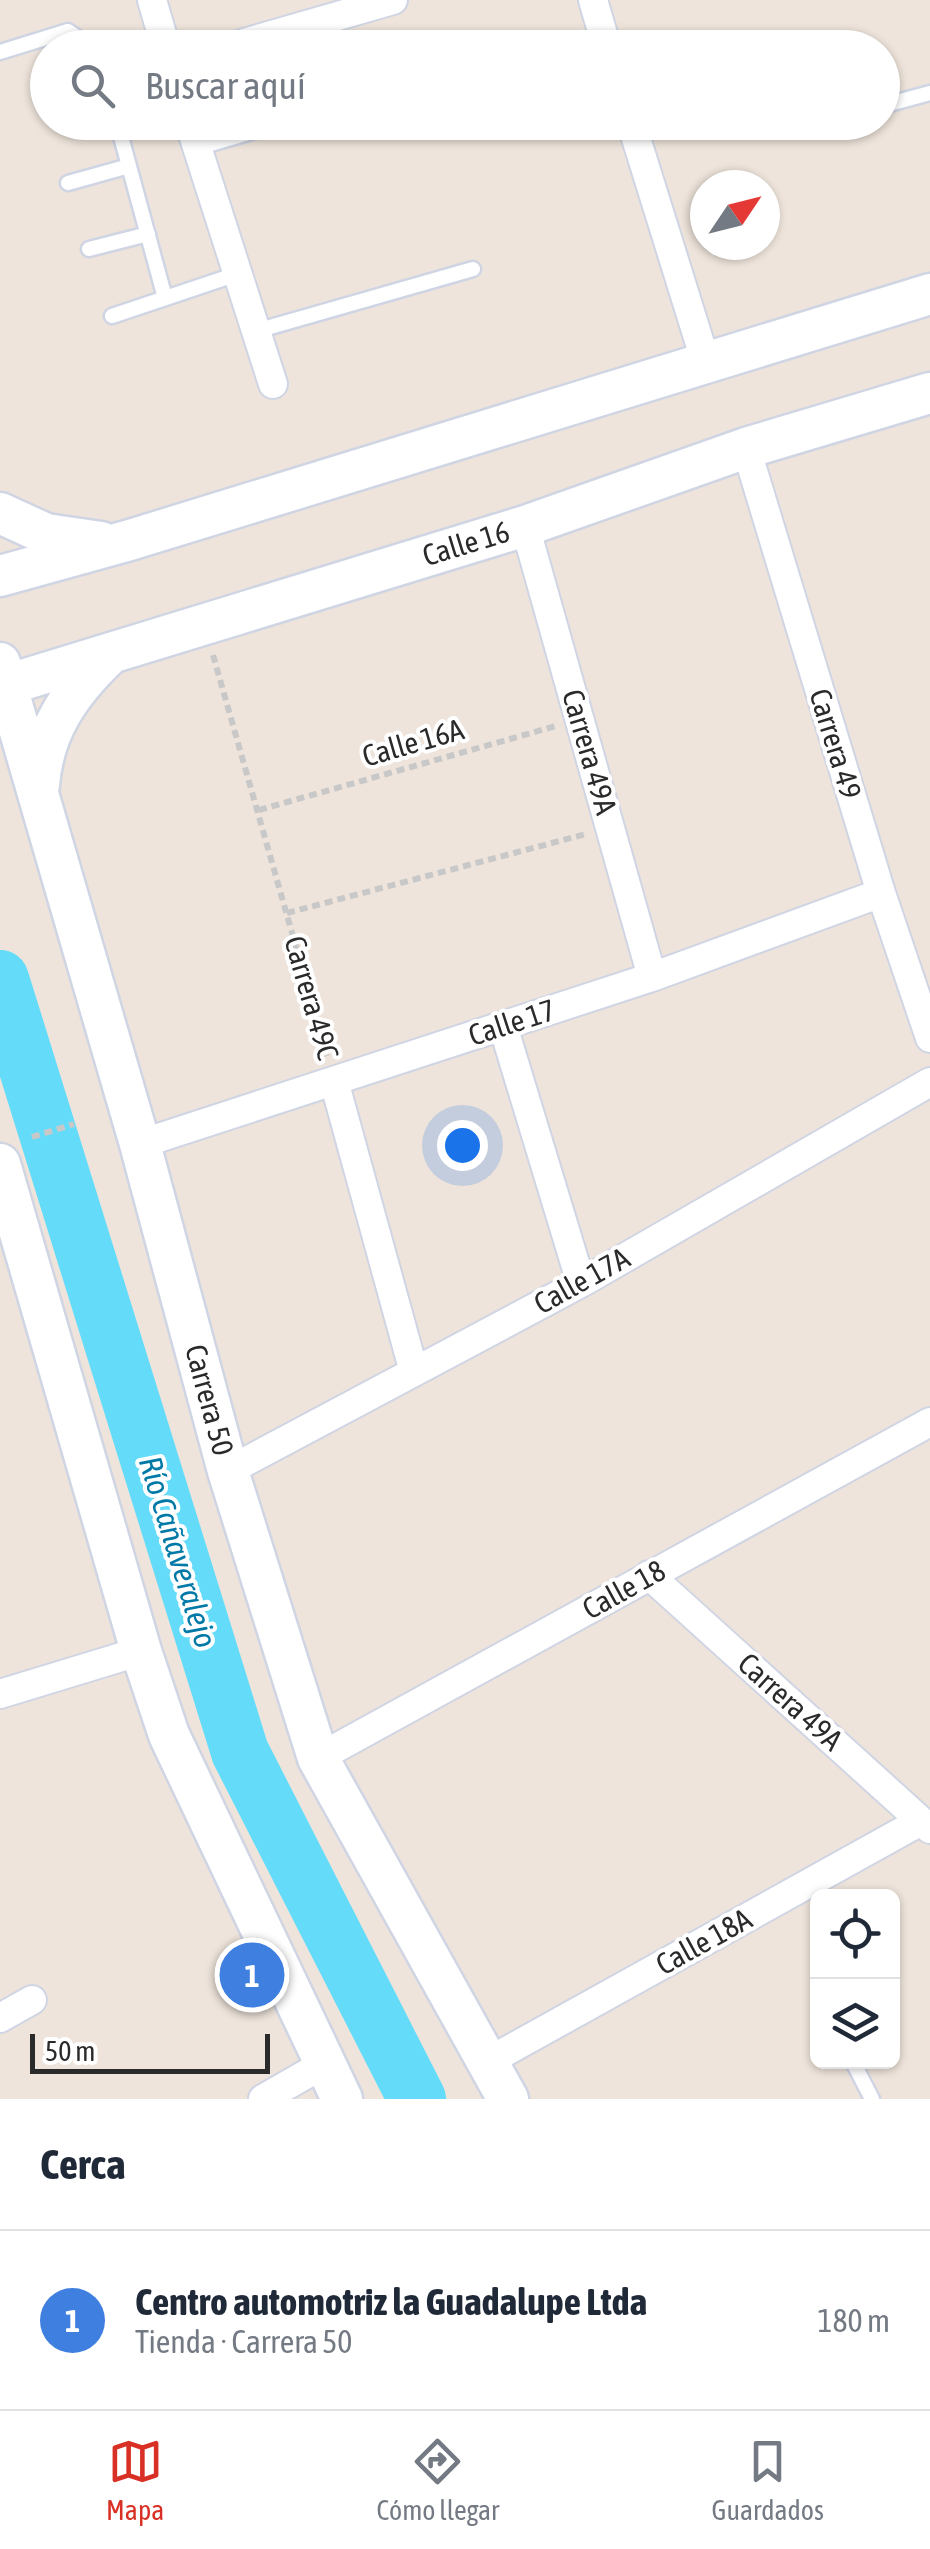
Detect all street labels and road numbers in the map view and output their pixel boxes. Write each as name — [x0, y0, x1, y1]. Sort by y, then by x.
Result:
street label: Calle 16 — [418, 514, 513, 572]
street label: Carrera 49 — [803, 685, 869, 803]
street label: Carrera 49A — [556, 686, 624, 818]
street label: Calle 16A — [358, 711, 468, 773]
street label: Carrera 49C — [278, 932, 346, 1063]
street label: Calle 17 — [464, 992, 559, 1052]
street label: Calle 17A — [528, 1240, 635, 1320]
street label: Carrera 50 — [179, 1341, 241, 1459]
street label: Calle 18 — [576, 1553, 671, 1626]
street label: Carrera 49A — [732, 1646, 850, 1757]
street label: Calle 18A — [650, 1901, 757, 1981]

